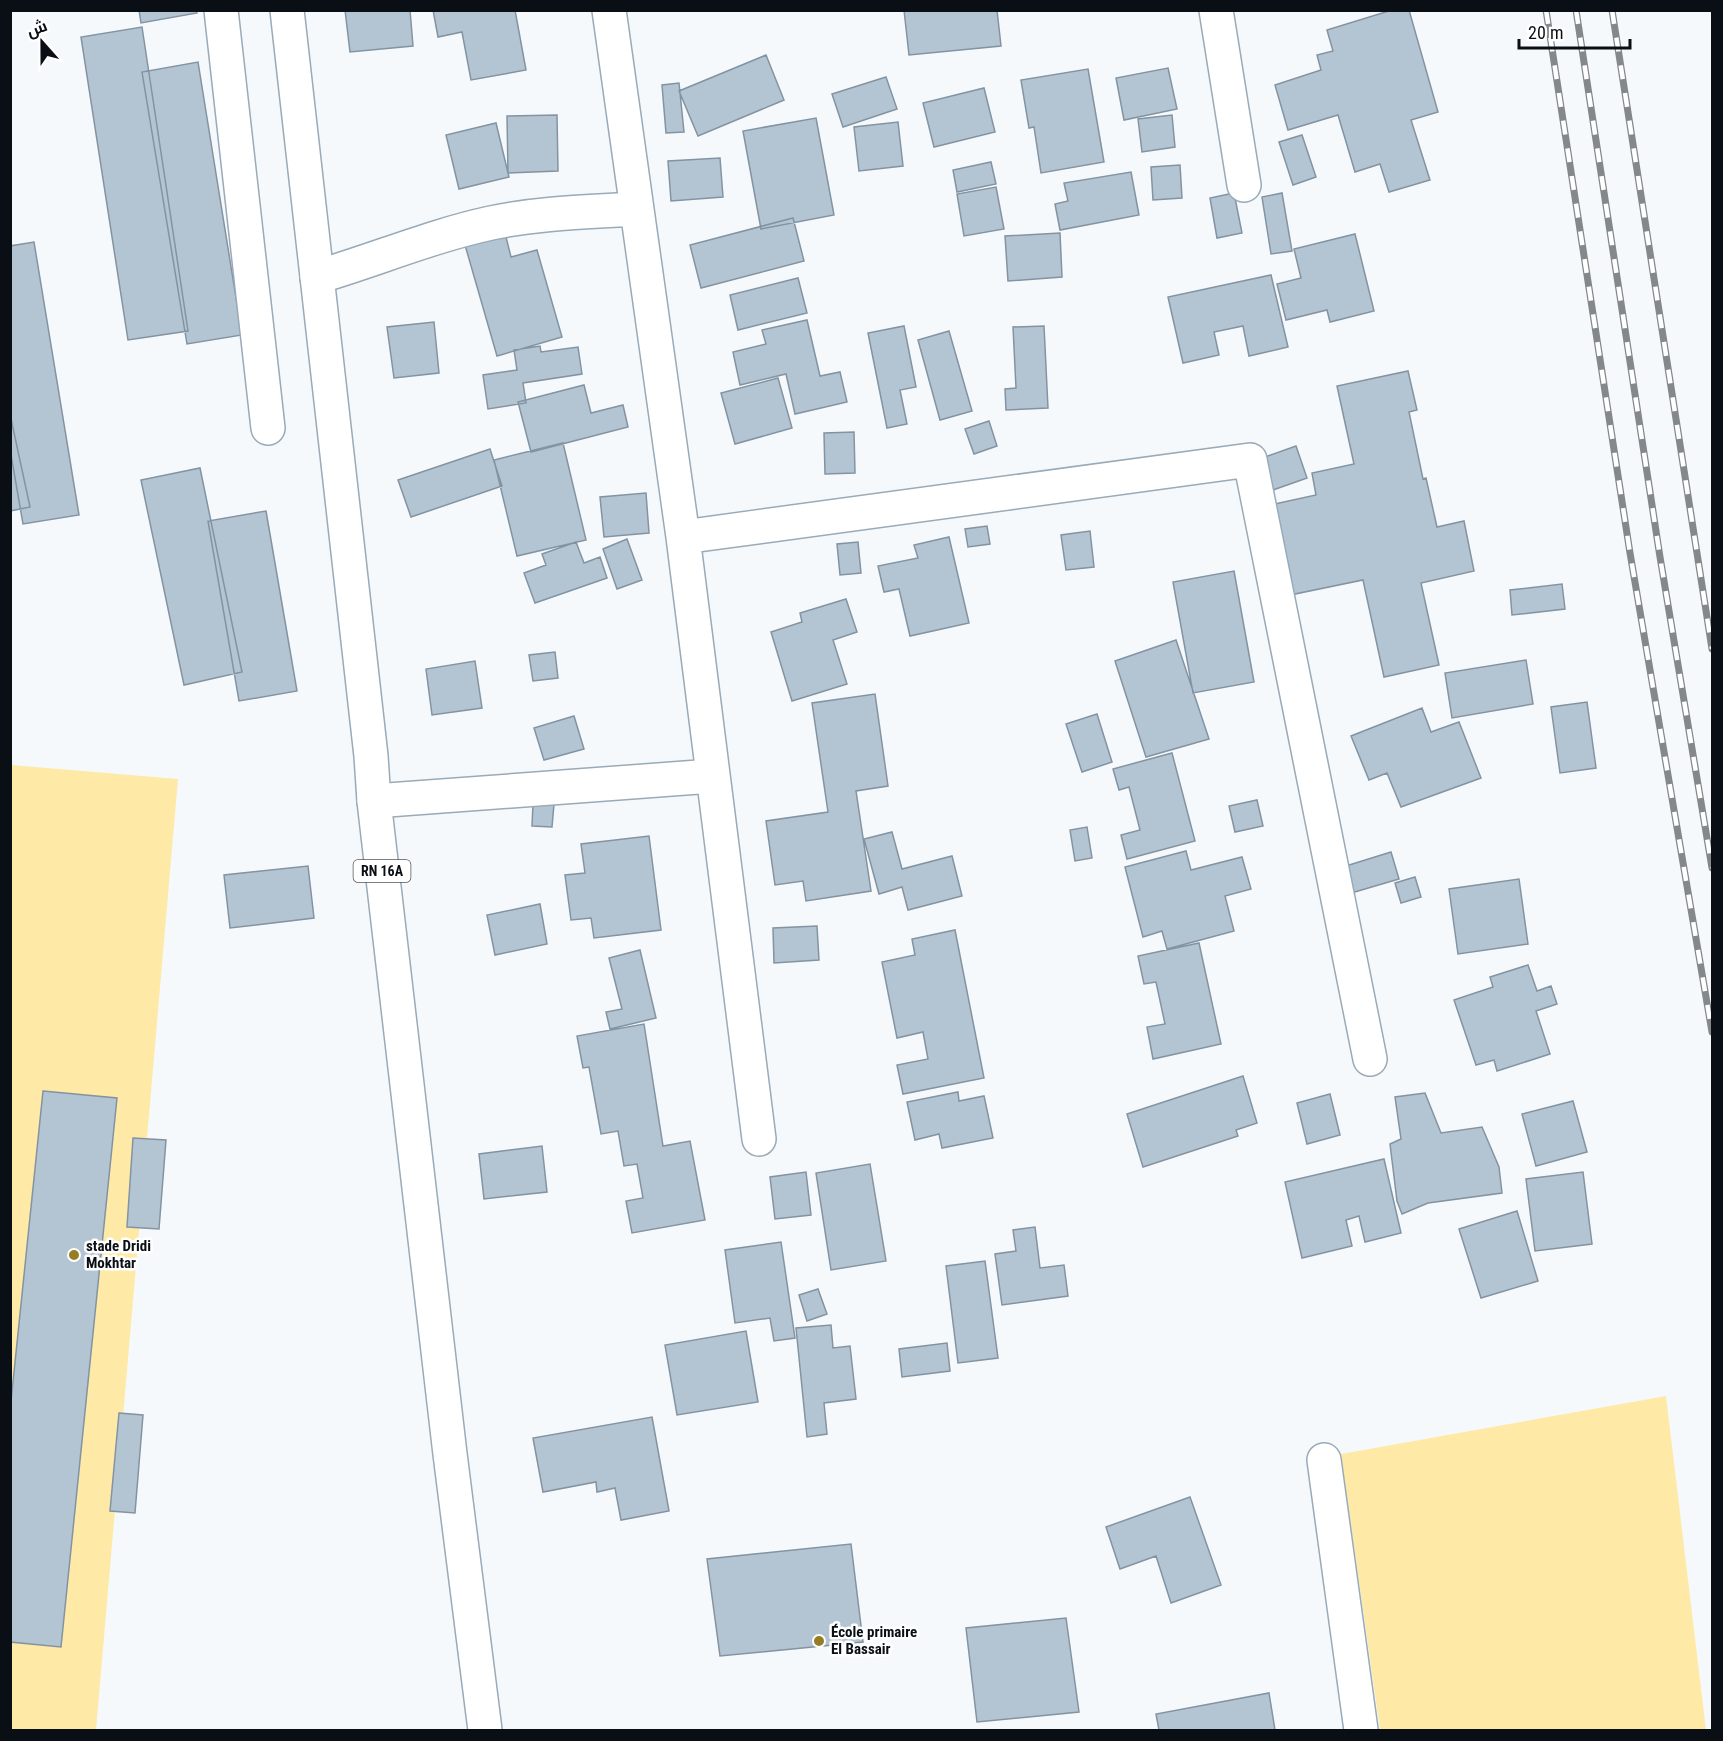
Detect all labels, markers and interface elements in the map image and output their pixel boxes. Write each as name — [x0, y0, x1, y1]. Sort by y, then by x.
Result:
north arrow — [12, 12, 72, 72]
scale bar — [1519, 12, 1630, 50]
text: ش — [24, 16, 50, 41]
text: 20 m — [1528, 22, 1563, 43]
road number: RN 16A — [354, 860, 410, 882]
place label: stade Dridi Mokhtar — [86, 1237, 151, 1272]
marker: stade Dridi Mokhtar — [67, 1248, 81, 1262]
place label: École primaire El Bassair — [831, 1623, 917, 1658]
marker: École primaire El Bassair — [812, 1634, 826, 1648]

